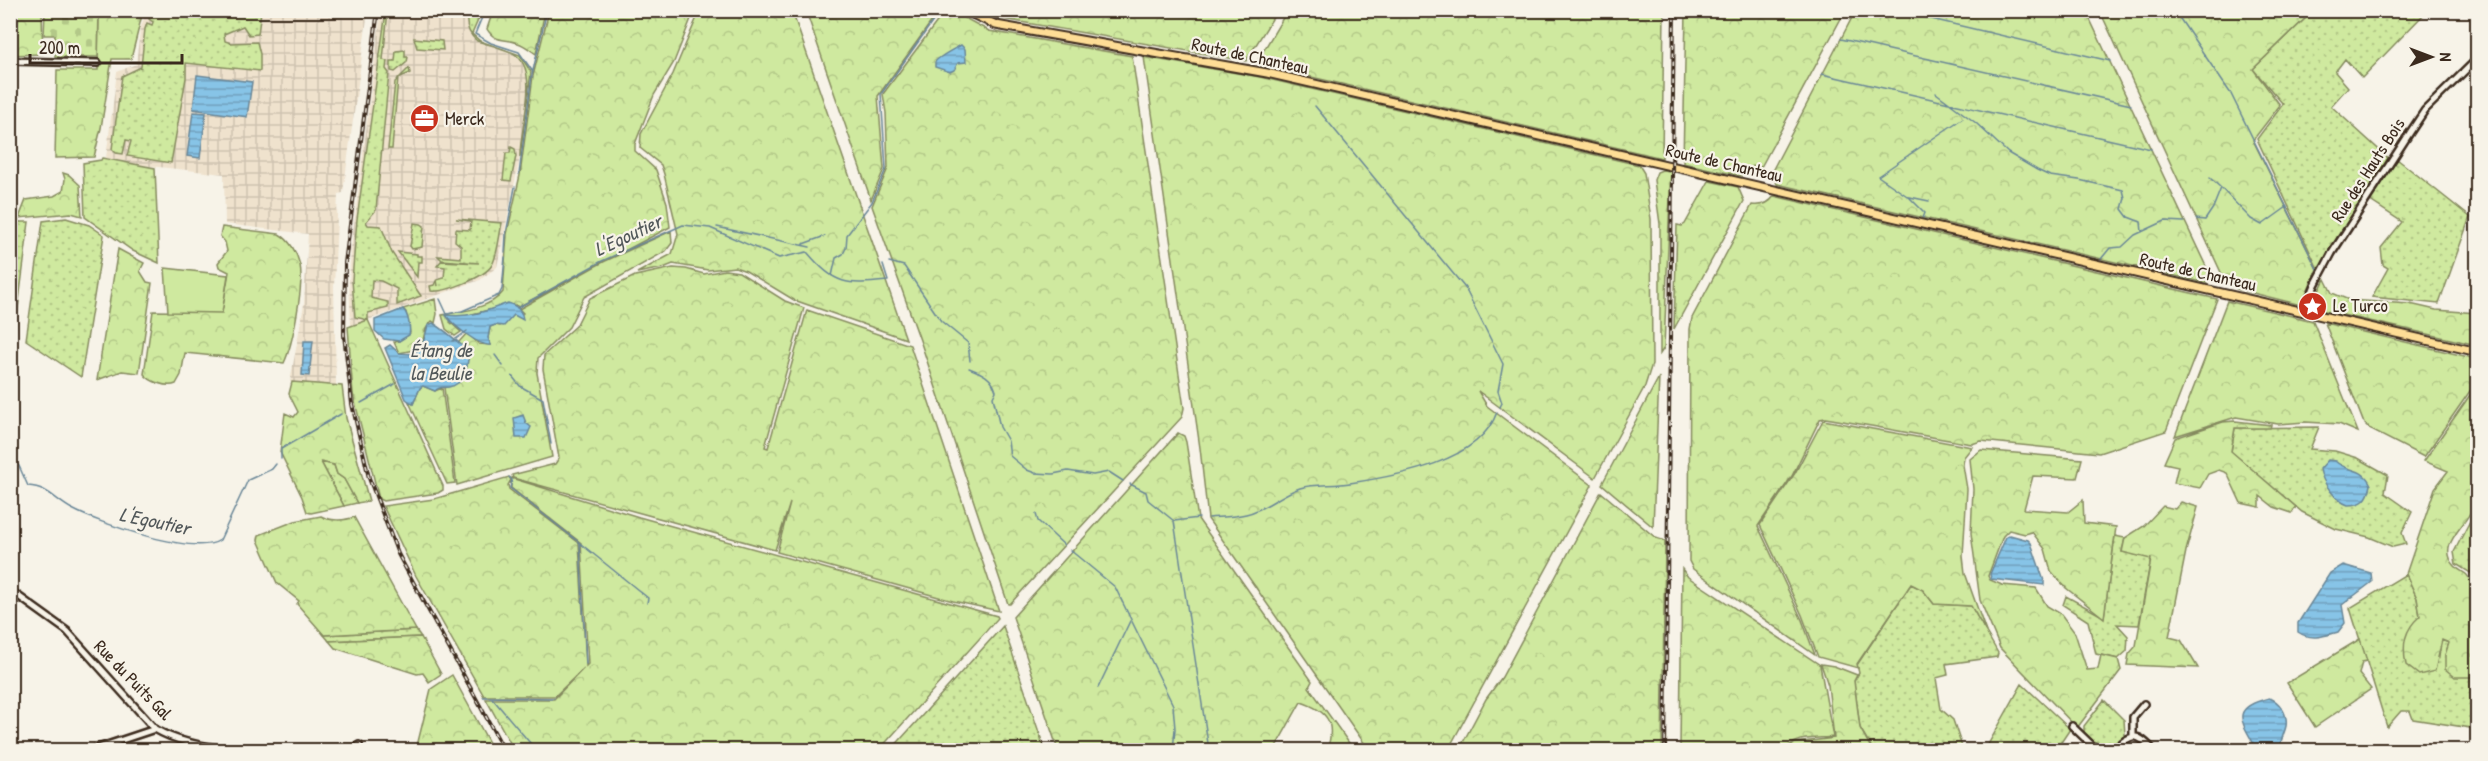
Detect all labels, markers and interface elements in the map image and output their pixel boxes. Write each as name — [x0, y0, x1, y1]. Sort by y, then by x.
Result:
scale bar — [30, 27, 182, 65]
north arrow — [2401, 27, 2461, 87]
street label: Route de Chanteau — [1189, 31, 1311, 80]
text: 200 m — [39, 35, 80, 60]
text: N — [2435, 53, 2457, 62]
office icon: Merck — [408, 103, 440, 135]
place label: Merck — [445, 106, 485, 131]
street label: Rue des Hauts Bois — [2325, 113, 2411, 227]
street label: Route de Chanteau — [1663, 137, 1785, 188]
water label: L'Egoutier — [590, 206, 668, 263]
street label: Route de Chanteau — [2137, 246, 2259, 297]
place icon: Le Turco — [2296, 290, 2328, 322]
place label: Le Turco — [2333, 293, 2388, 318]
water label: Étang de la Beulie — [410, 336, 473, 386]
water label: L'Egoutier — [117, 500, 195, 543]
street label: Rue du Puits Gal — [89, 634, 178, 725]

